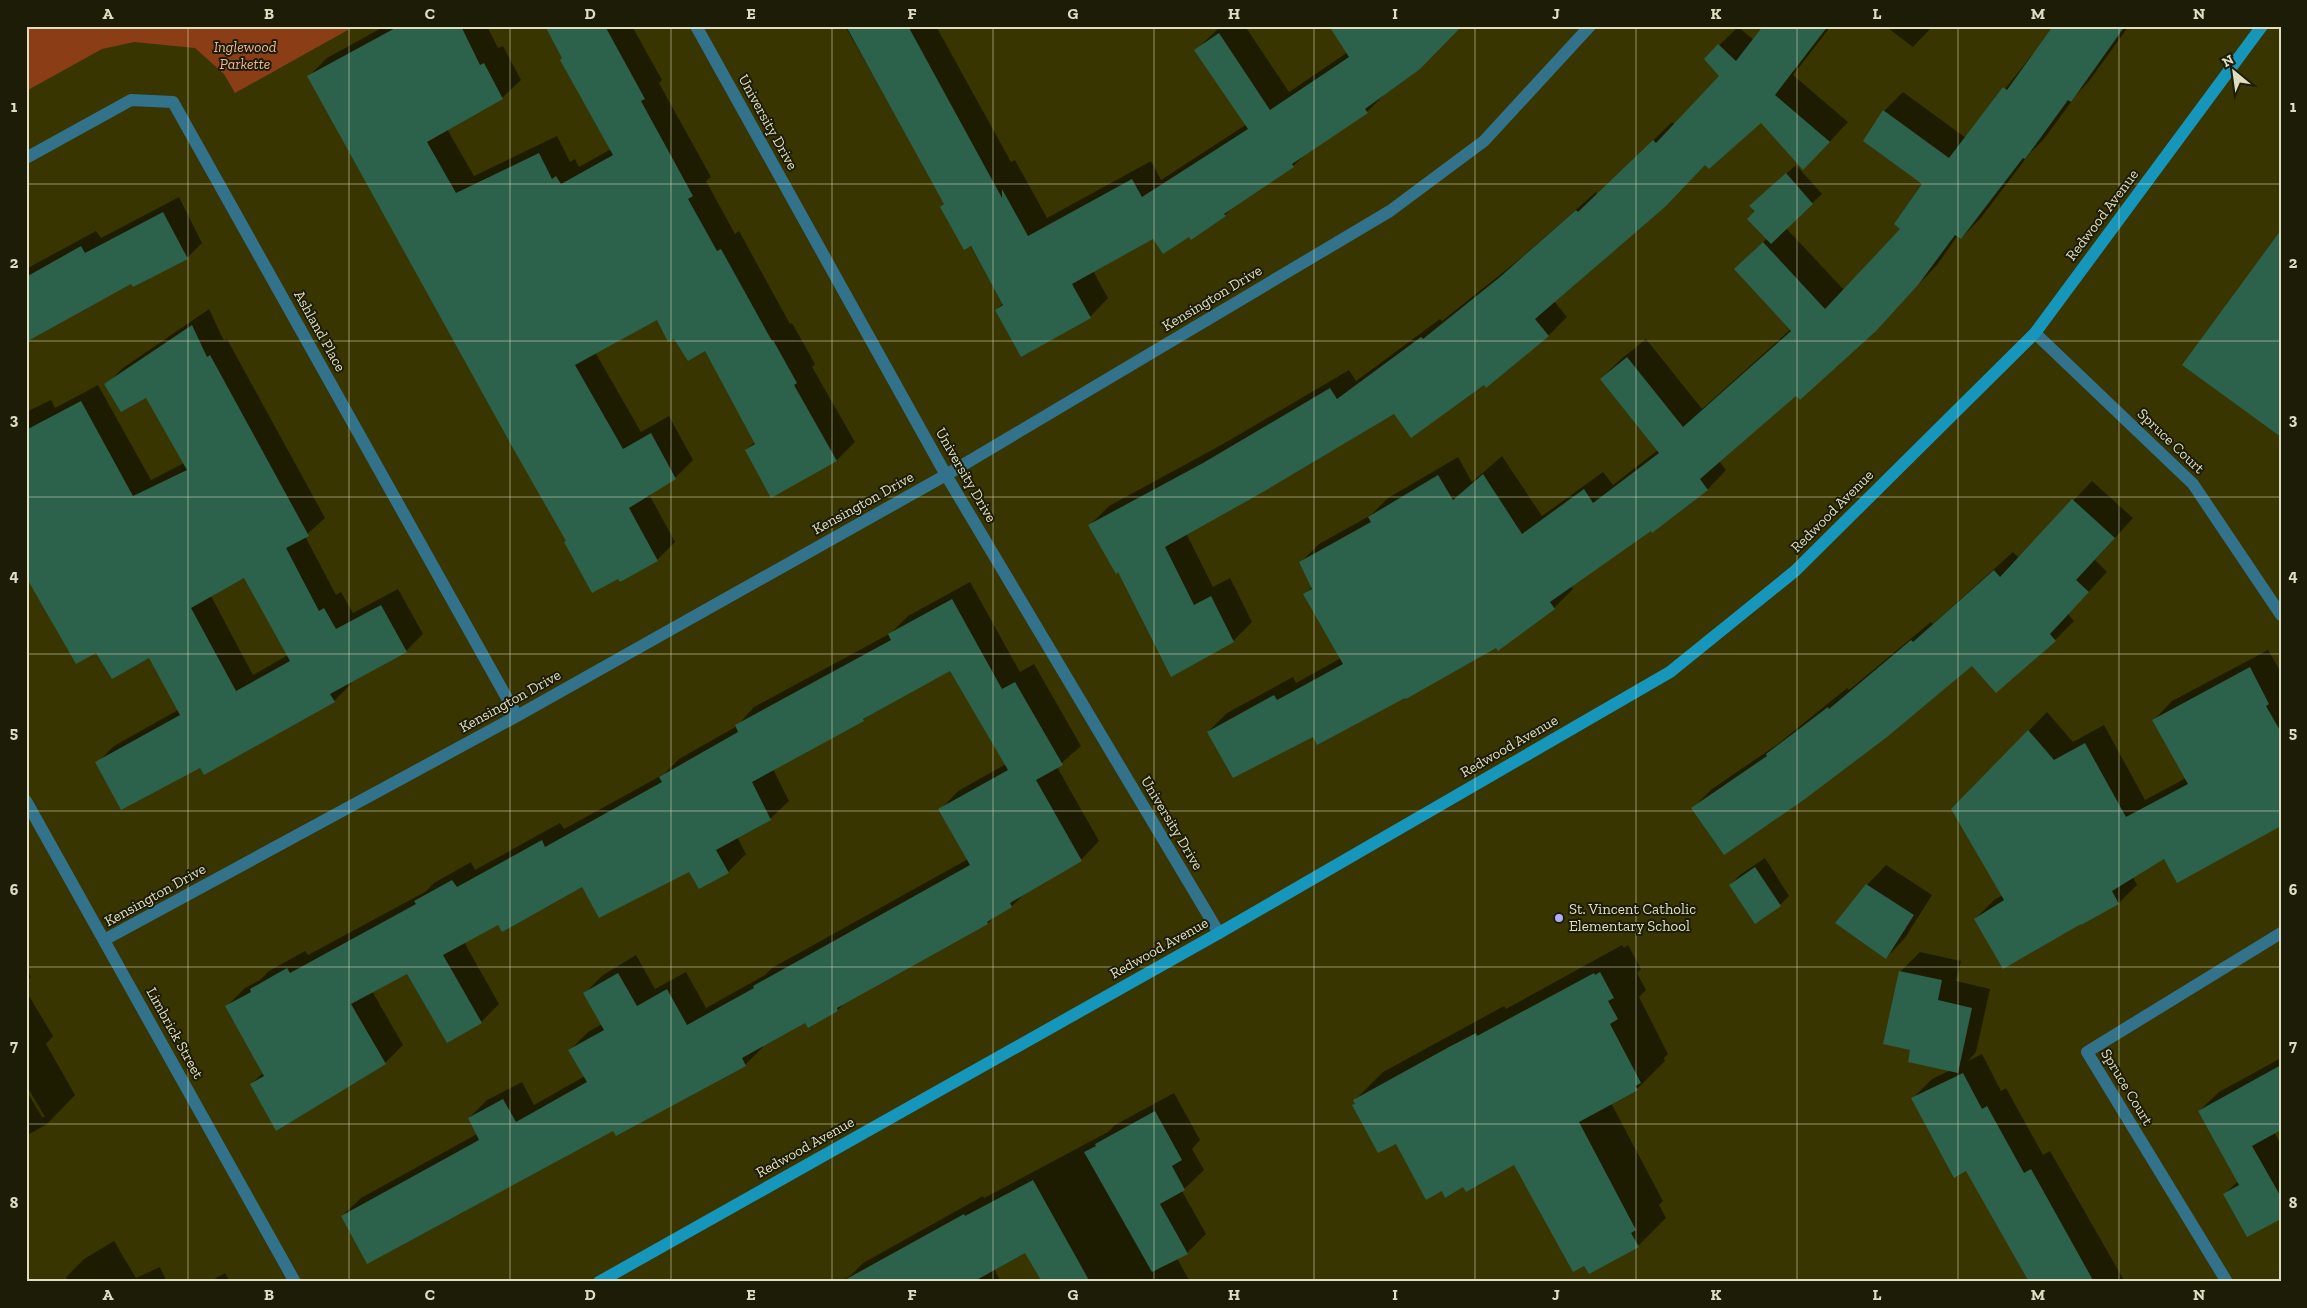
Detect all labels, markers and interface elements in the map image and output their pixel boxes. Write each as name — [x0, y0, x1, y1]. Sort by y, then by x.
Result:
text: A — [103, 4, 114, 23]
text: B — [264, 4, 274, 23]
text: C — [425, 4, 435, 23]
text: D — [584, 4, 596, 23]
text: E — [746, 4, 756, 23]
text: F — [907, 4, 917, 23]
text: G — [1068, 4, 1079, 23]
text: H — [1228, 4, 1240, 23]
text: I — [1392, 4, 1398, 23]
text: J — [1552, 4, 1560, 23]
text: K — [1711, 4, 1722, 23]
text: L — [1873, 4, 1882, 23]
text: M — [2031, 4, 2045, 23]
text: N — [2193, 4, 2205, 23]
park label: Inglewood Parkette — [214, 38, 277, 73]
north arrow — [2210, 48, 2260, 98]
text: N — [2219, 51, 2237, 71]
street label: University Drive — [734, 71, 802, 173]
text: 1 — [11, 97, 18, 116]
text: 1 — [2290, 97, 2297, 116]
street label: Redwood Avenue — [2062, 166, 2142, 264]
text: 2 — [10, 253, 19, 272]
text: 2 — [2289, 253, 2298, 272]
street label: Kensington Drive — [1159, 261, 1265, 335]
street label: Ashland Place — [290, 287, 350, 375]
street label: Spruce Court — [2134, 405, 2208, 478]
text: 3 — [10, 410, 19, 429]
text: 3 — [2289, 410, 2298, 429]
street label: University Drive — [932, 425, 1000, 525]
street label: Redwood Avenue — [1787, 466, 1877, 556]
street label: Kensington Drive — [809, 468, 917, 538]
text: 4 — [9, 566, 19, 585]
text: 4 — [2288, 566, 2298, 585]
street label: Kensington Drive — [456, 666, 564, 736]
street label: Redwood Avenue — [1457, 711, 1561, 781]
text: 5 — [10, 723, 18, 742]
text: 5 — [2289, 723, 2297, 742]
street label: University Drive — [1137, 773, 1207, 873]
street label: Kensington Drive — [101, 860, 209, 930]
text: 6 — [10, 880, 19, 899]
text: 6 — [2289, 880, 2298, 899]
place label: St. Vincent Catholic Elementary School — [1569, 900, 1696, 935]
marker: St. Vincent Catholic Elementary School — [1553, 912, 1565, 924]
street label: Redwood Avenue — [1107, 914, 1211, 982]
street label: Limbrick Street — [143, 984, 208, 1082]
text: 7 — [10, 1036, 18, 1055]
text: 7 — [2289, 1036, 2297, 1055]
street label: Spruce Court — [2097, 1045, 2157, 1129]
street label: Redwood Avenue — [753, 1113, 857, 1181]
text: 8 — [10, 1193, 19, 1212]
text: 8 — [2289, 1193, 2298, 1212]
text: A — [103, 1285, 114, 1304]
text: B — [264, 1285, 274, 1304]
text: C — [425, 1285, 435, 1304]
text: D — [584, 1285, 596, 1304]
text: E — [746, 1285, 756, 1304]
text: F — [907, 1285, 917, 1304]
text: G — [1068, 1285, 1079, 1304]
text: H — [1228, 1285, 1240, 1304]
text: I — [1392, 1285, 1398, 1304]
text: J — [1552, 1285, 1560, 1304]
text: K — [1711, 1285, 1722, 1304]
text: L — [1873, 1285, 1882, 1304]
text: M — [2031, 1285, 2045, 1304]
text: N — [2193, 1285, 2205, 1304]

